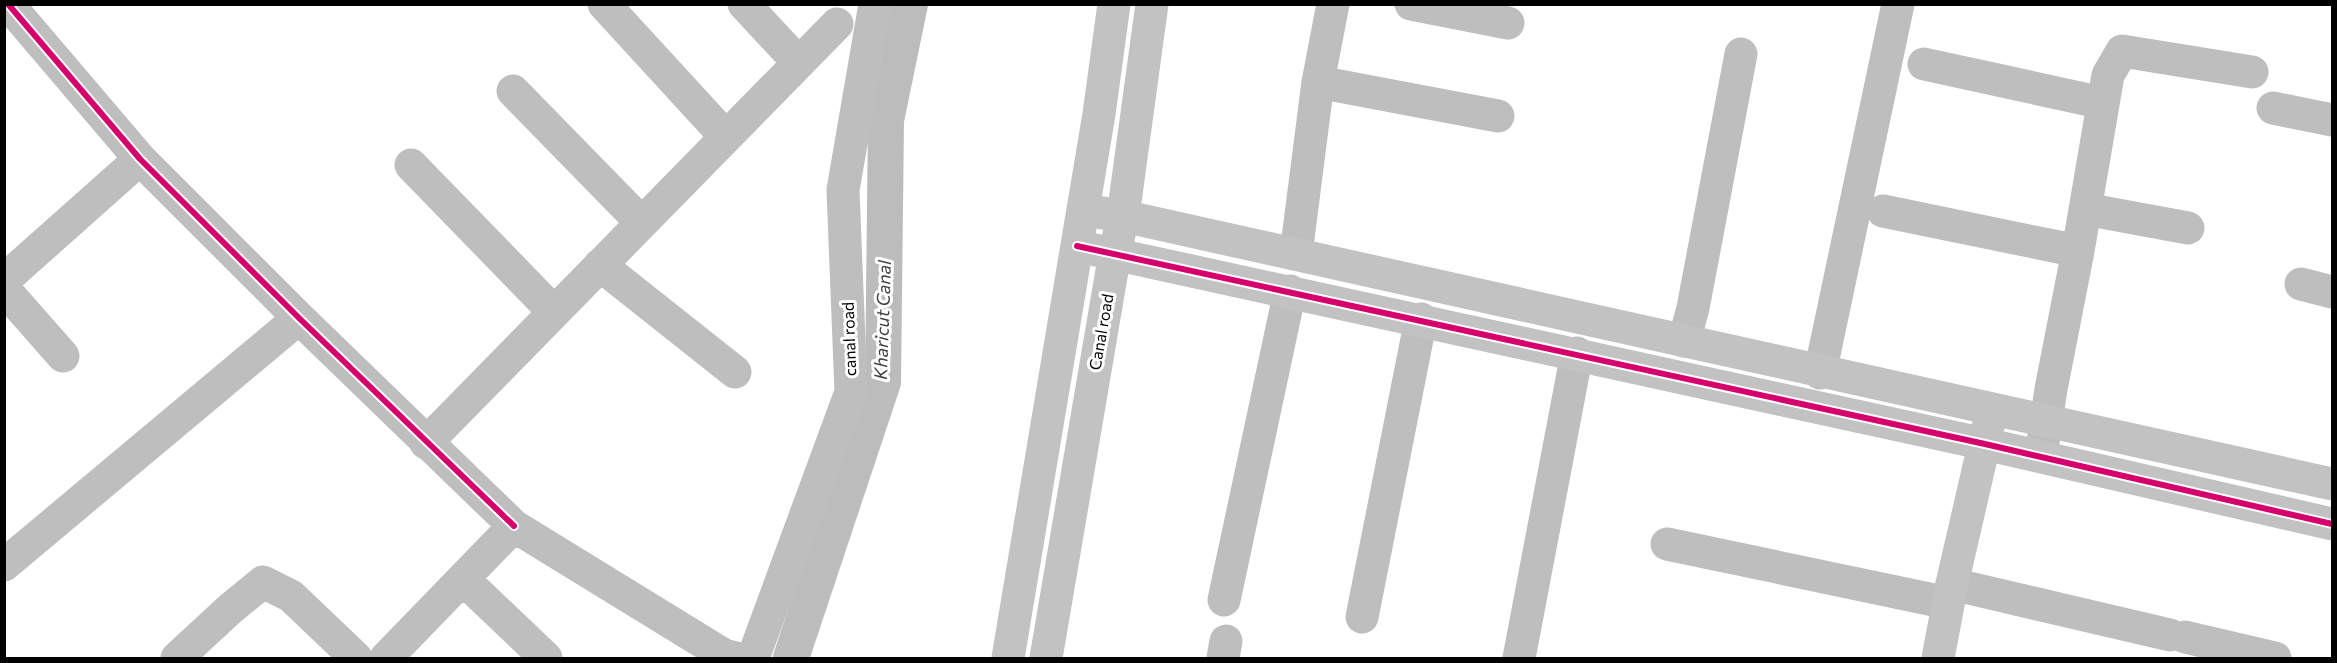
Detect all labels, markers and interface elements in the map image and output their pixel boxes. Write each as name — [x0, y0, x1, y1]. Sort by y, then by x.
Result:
water label: Kharicut Canal — [869, 259, 895, 380]
street label: Canal road — [1084, 292, 1117, 372]
street label: canal road — [838, 302, 859, 376]

